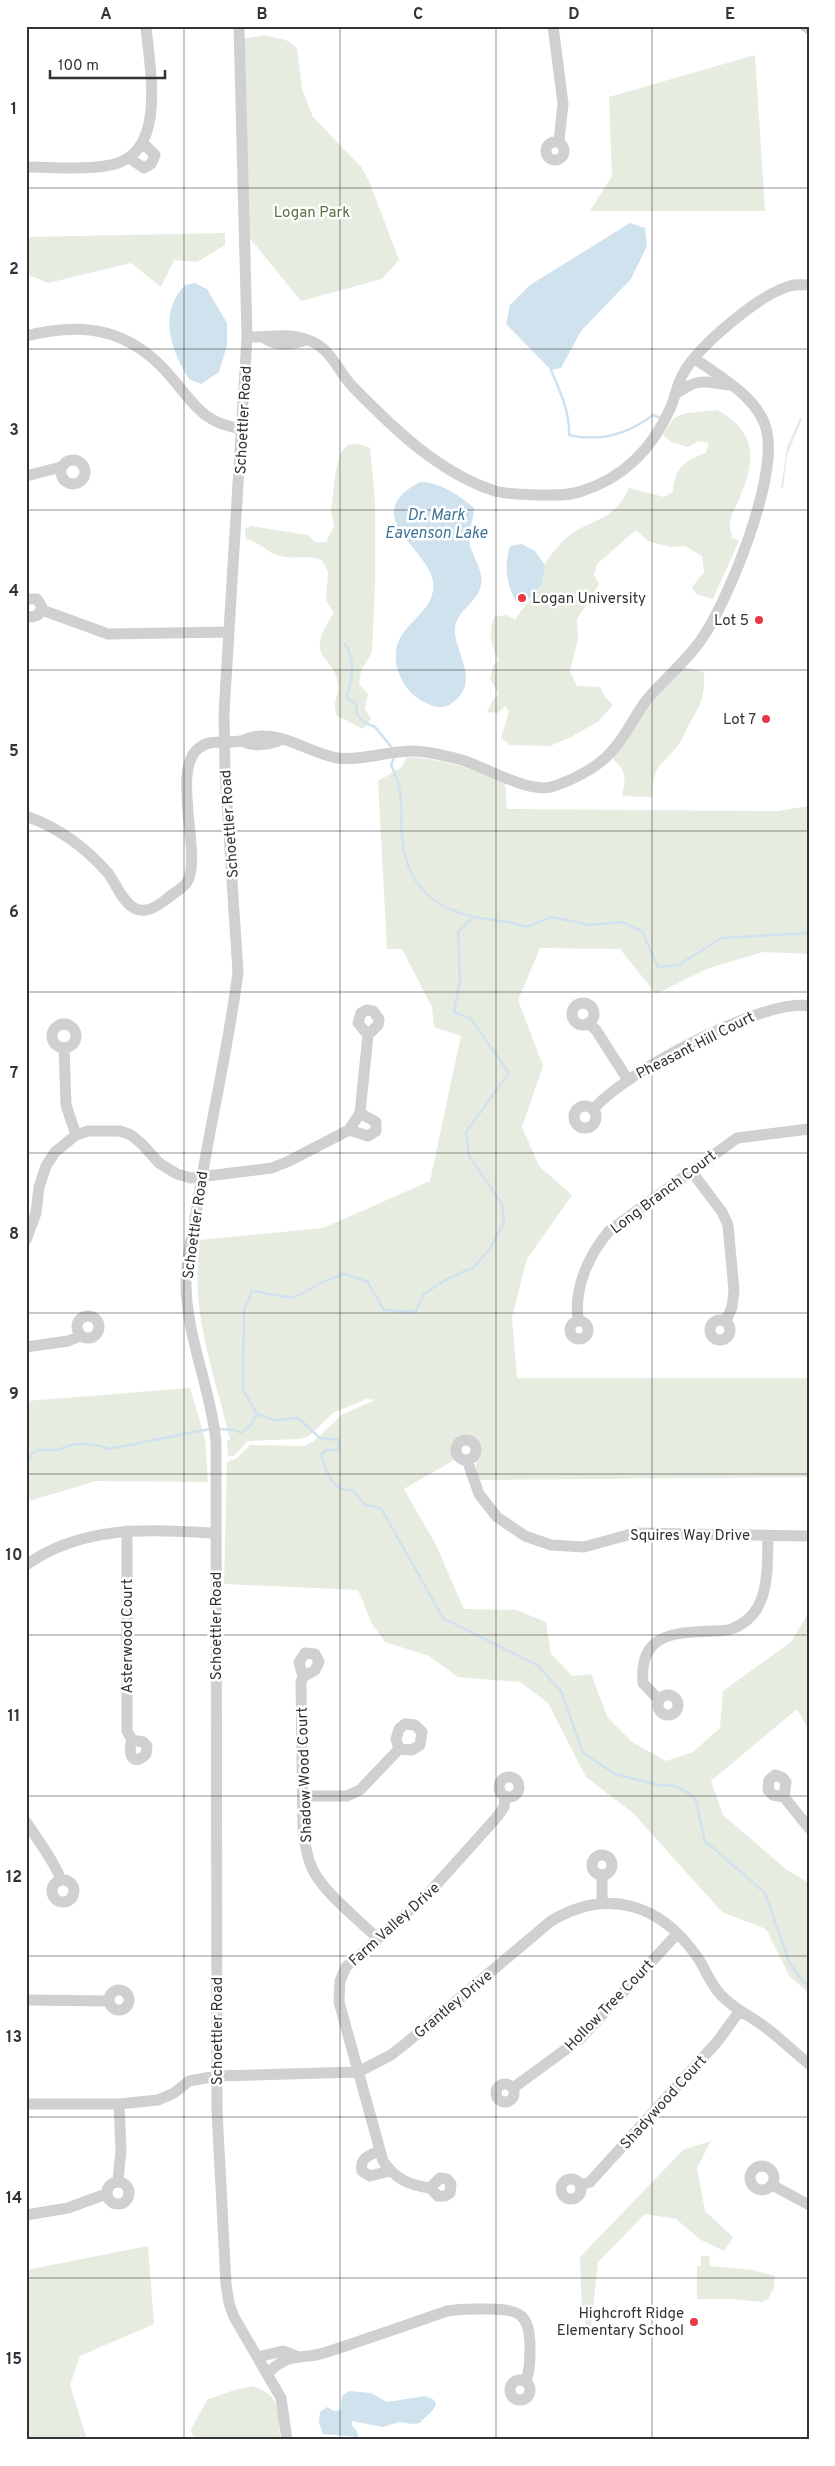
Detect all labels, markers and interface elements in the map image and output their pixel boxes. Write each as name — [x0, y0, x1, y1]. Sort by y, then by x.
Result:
text: A — [100, 5, 112, 25]
text: B — [256, 5, 268, 25]
text: C — [413, 5, 423, 25]
text: D — [568, 5, 580, 25]
text: E — [725, 5, 735, 25]
scale bar — [50, 48, 165, 80]
text: 100 m — [58, 57, 99, 76]
text: 1 — [11, 100, 17, 120]
park label: Logan Park — [274, 204, 350, 223]
text: 2 — [9, 260, 19, 280]
street label: Schoettler Road — [232, 365, 257, 475]
text: 3 — [9, 421, 19, 441]
water label: Dr. Mark Eavenson Lake — [385, 506, 488, 544]
text: 4 — [9, 582, 19, 602]
place label: Logan University — [532, 590, 646, 609]
marker: Logan University — [516, 592, 528, 604]
place label: Lot 5 — [714, 612, 749, 631]
marker: Lot 5 — [753, 614, 765, 626]
place label: Lot 7 — [723, 711, 756, 730]
marker: Lot 7 — [760, 713, 772, 725]
text: 5 — [9, 742, 19, 762]
street label: Schoettler Road — [217, 769, 244, 879]
text: 6 — [9, 903, 19, 923]
street label: Pheasant Hill Court — [633, 1008, 758, 1084]
text: 7 — [10, 1064, 18, 1084]
street label: Long Branch Court — [607, 1147, 720, 1239]
street label: Schoettler Road — [180, 1170, 213, 1280]
text: 8 — [9, 1225, 19, 1245]
text: 9 — [9, 1385, 19, 1405]
street label: Squires Way Drive — [630, 1527, 750, 1546]
text: 10 — [6, 1546, 22, 1566]
street label: Schoettler Road — [208, 1572, 227, 1680]
street label: Asterwood Court — [119, 1579, 138, 1693]
text: 11 — [8, 1707, 20, 1727]
street label: Shadow Wood Court — [294, 1707, 317, 1843]
text: 12 — [6, 1868, 22, 1888]
street label: Farm Valley Drive — [346, 1879, 444, 1971]
street label: Hollow Tree Court — [562, 1956, 659, 2056]
street label: Grantley Drive — [411, 1967, 497, 2043]
street label: Schoettler Road — [209, 1977, 228, 2085]
text: 13 — [6, 2028, 22, 2048]
street label: Shadywood Court — [617, 2052, 711, 2154]
text: 14 — [6, 2189, 22, 2209]
place label: Highcroft Ridge Elementary School — [557, 2305, 684, 2341]
marker: Highcroft Ridge Elementary School — [688, 2316, 700, 2328]
text: 15 — [6, 2350, 22, 2370]

